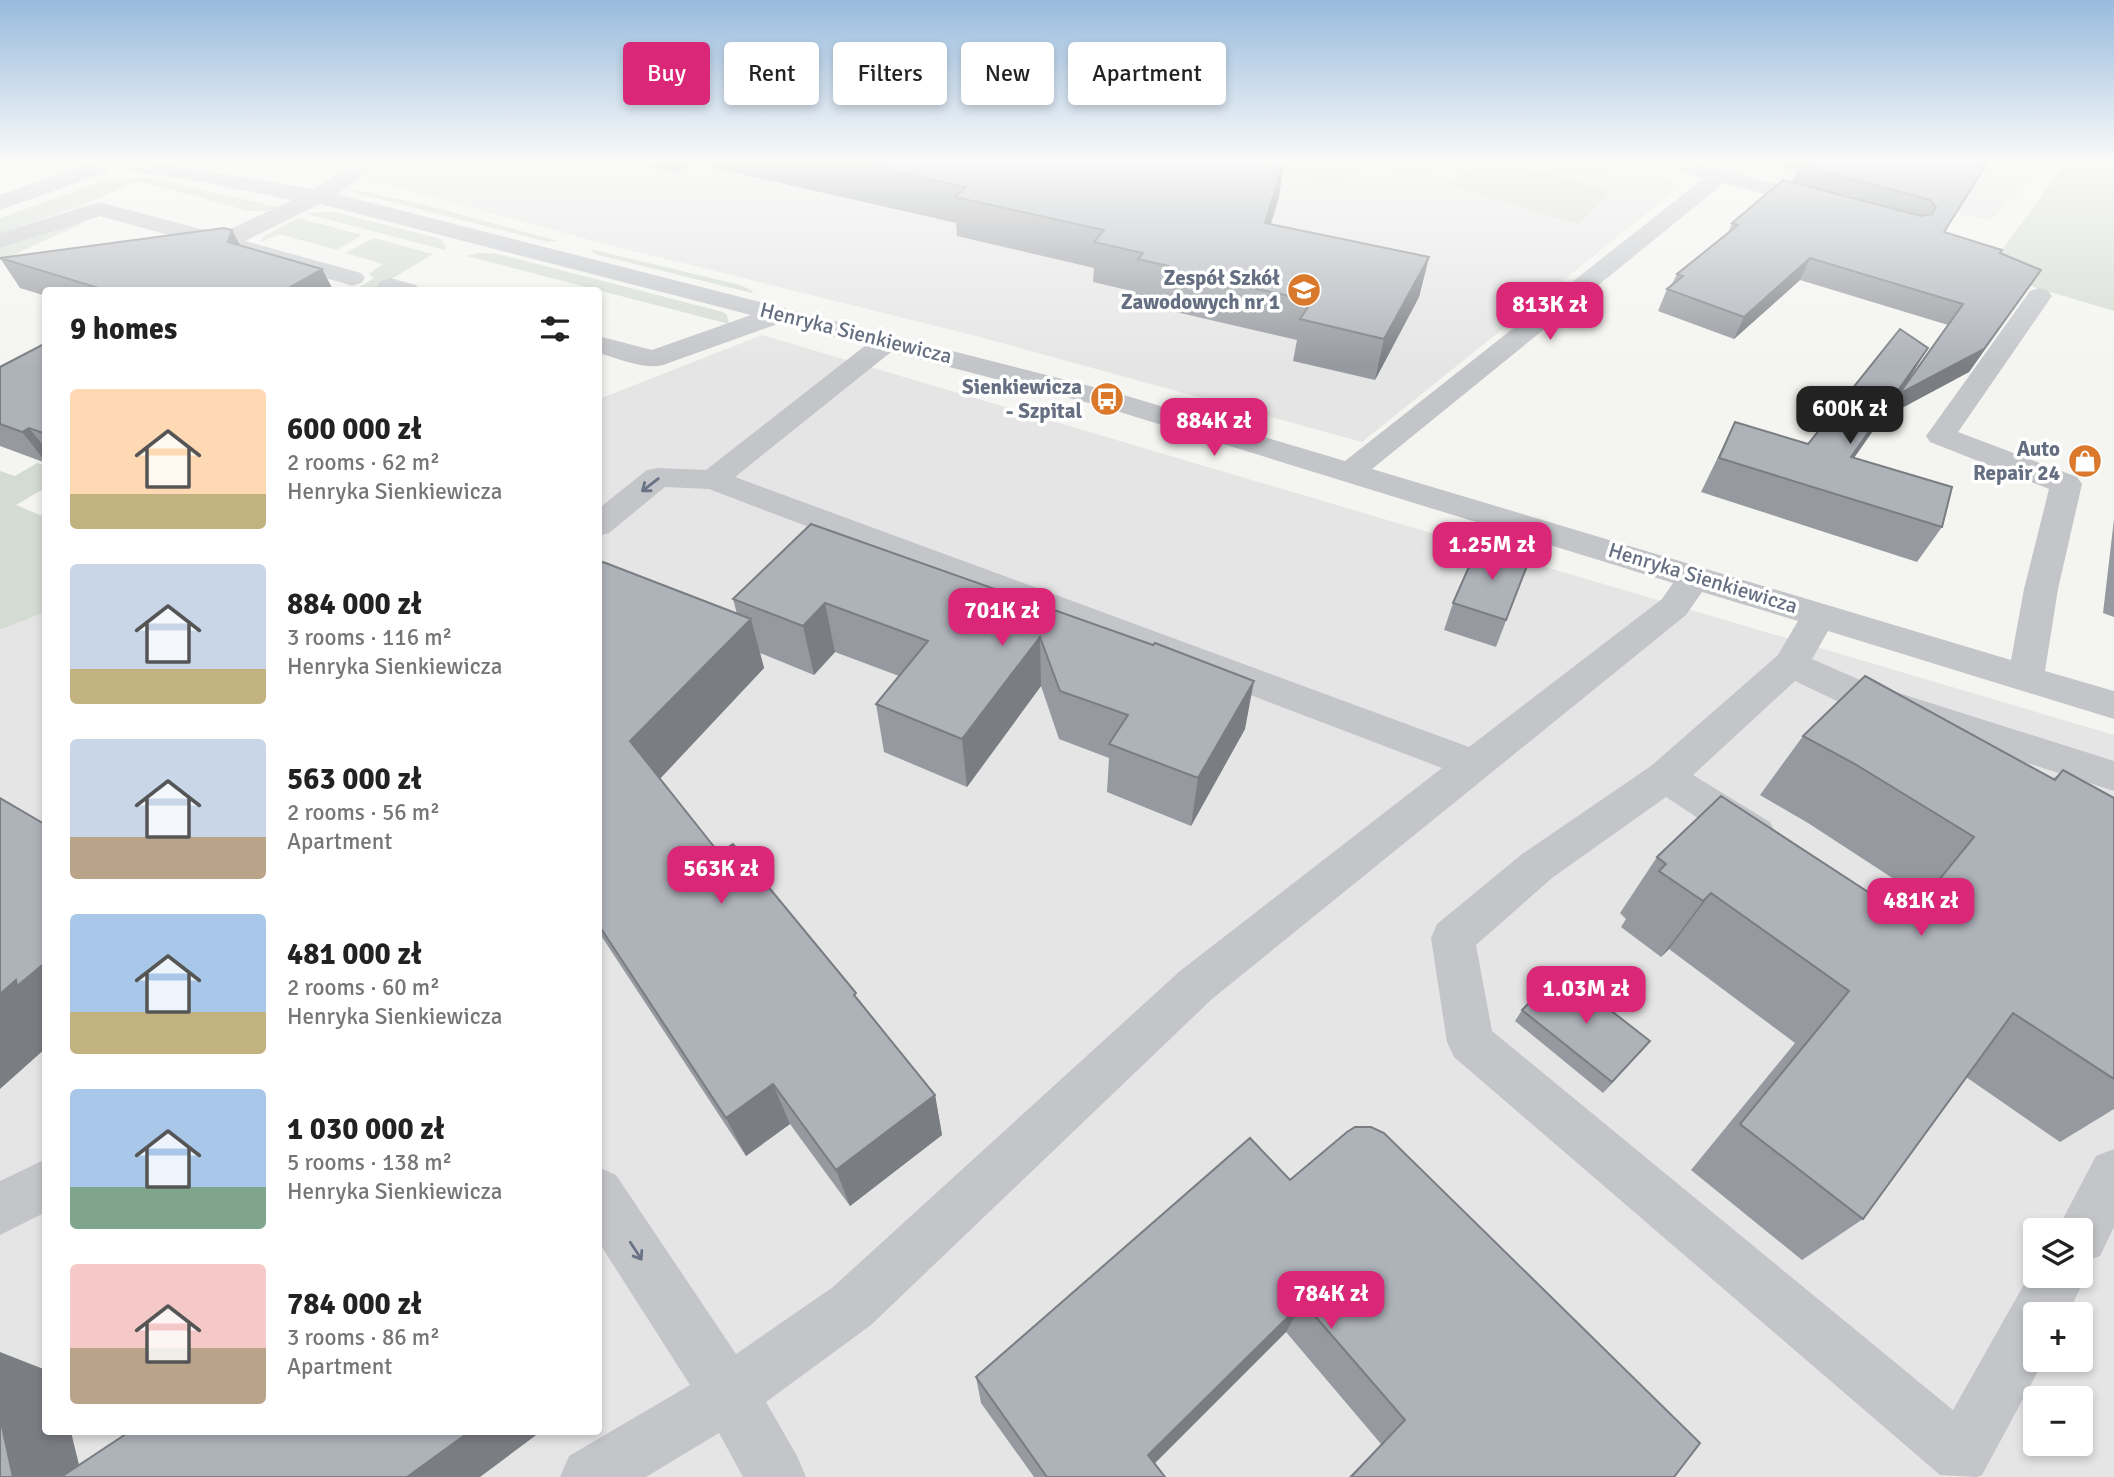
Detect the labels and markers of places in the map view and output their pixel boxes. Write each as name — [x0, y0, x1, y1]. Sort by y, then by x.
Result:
place label: Zespół Szkół Zawodowych nr 1 — [1121, 265, 1280, 315]
school or university icon: Zespół Szkół Zawodowych nr 1 — [1285, 271, 1323, 309]
pin: 813K zł — [1485, 282, 1615, 342]
place label: Sienkiewicza - Szpital — [962, 374, 1082, 424]
bus stop icon: Sienkiewicza - Szpital — [1088, 380, 1126, 418]
pin: 600K zł — [1785, 386, 1915, 446]
pin: 884K zł — [1149, 398, 1279, 458]
place label: Auto Repair 24 — [1973, 436, 2060, 486]
shop icon: Auto Repair 24 — [2066, 442, 2104, 480]
pin: 1.25M zł — [1420, 522, 1564, 582]
pin: 701K zł — [937, 588, 1067, 648]
pin: 563K zł — [656, 846, 786, 906]
pin: 481K zł — [1856, 878, 1986, 938]
pin: 1.03M zł — [1514, 967, 1658, 1026]
pin: 784K zł — [1266, 1272, 1396, 1331]

